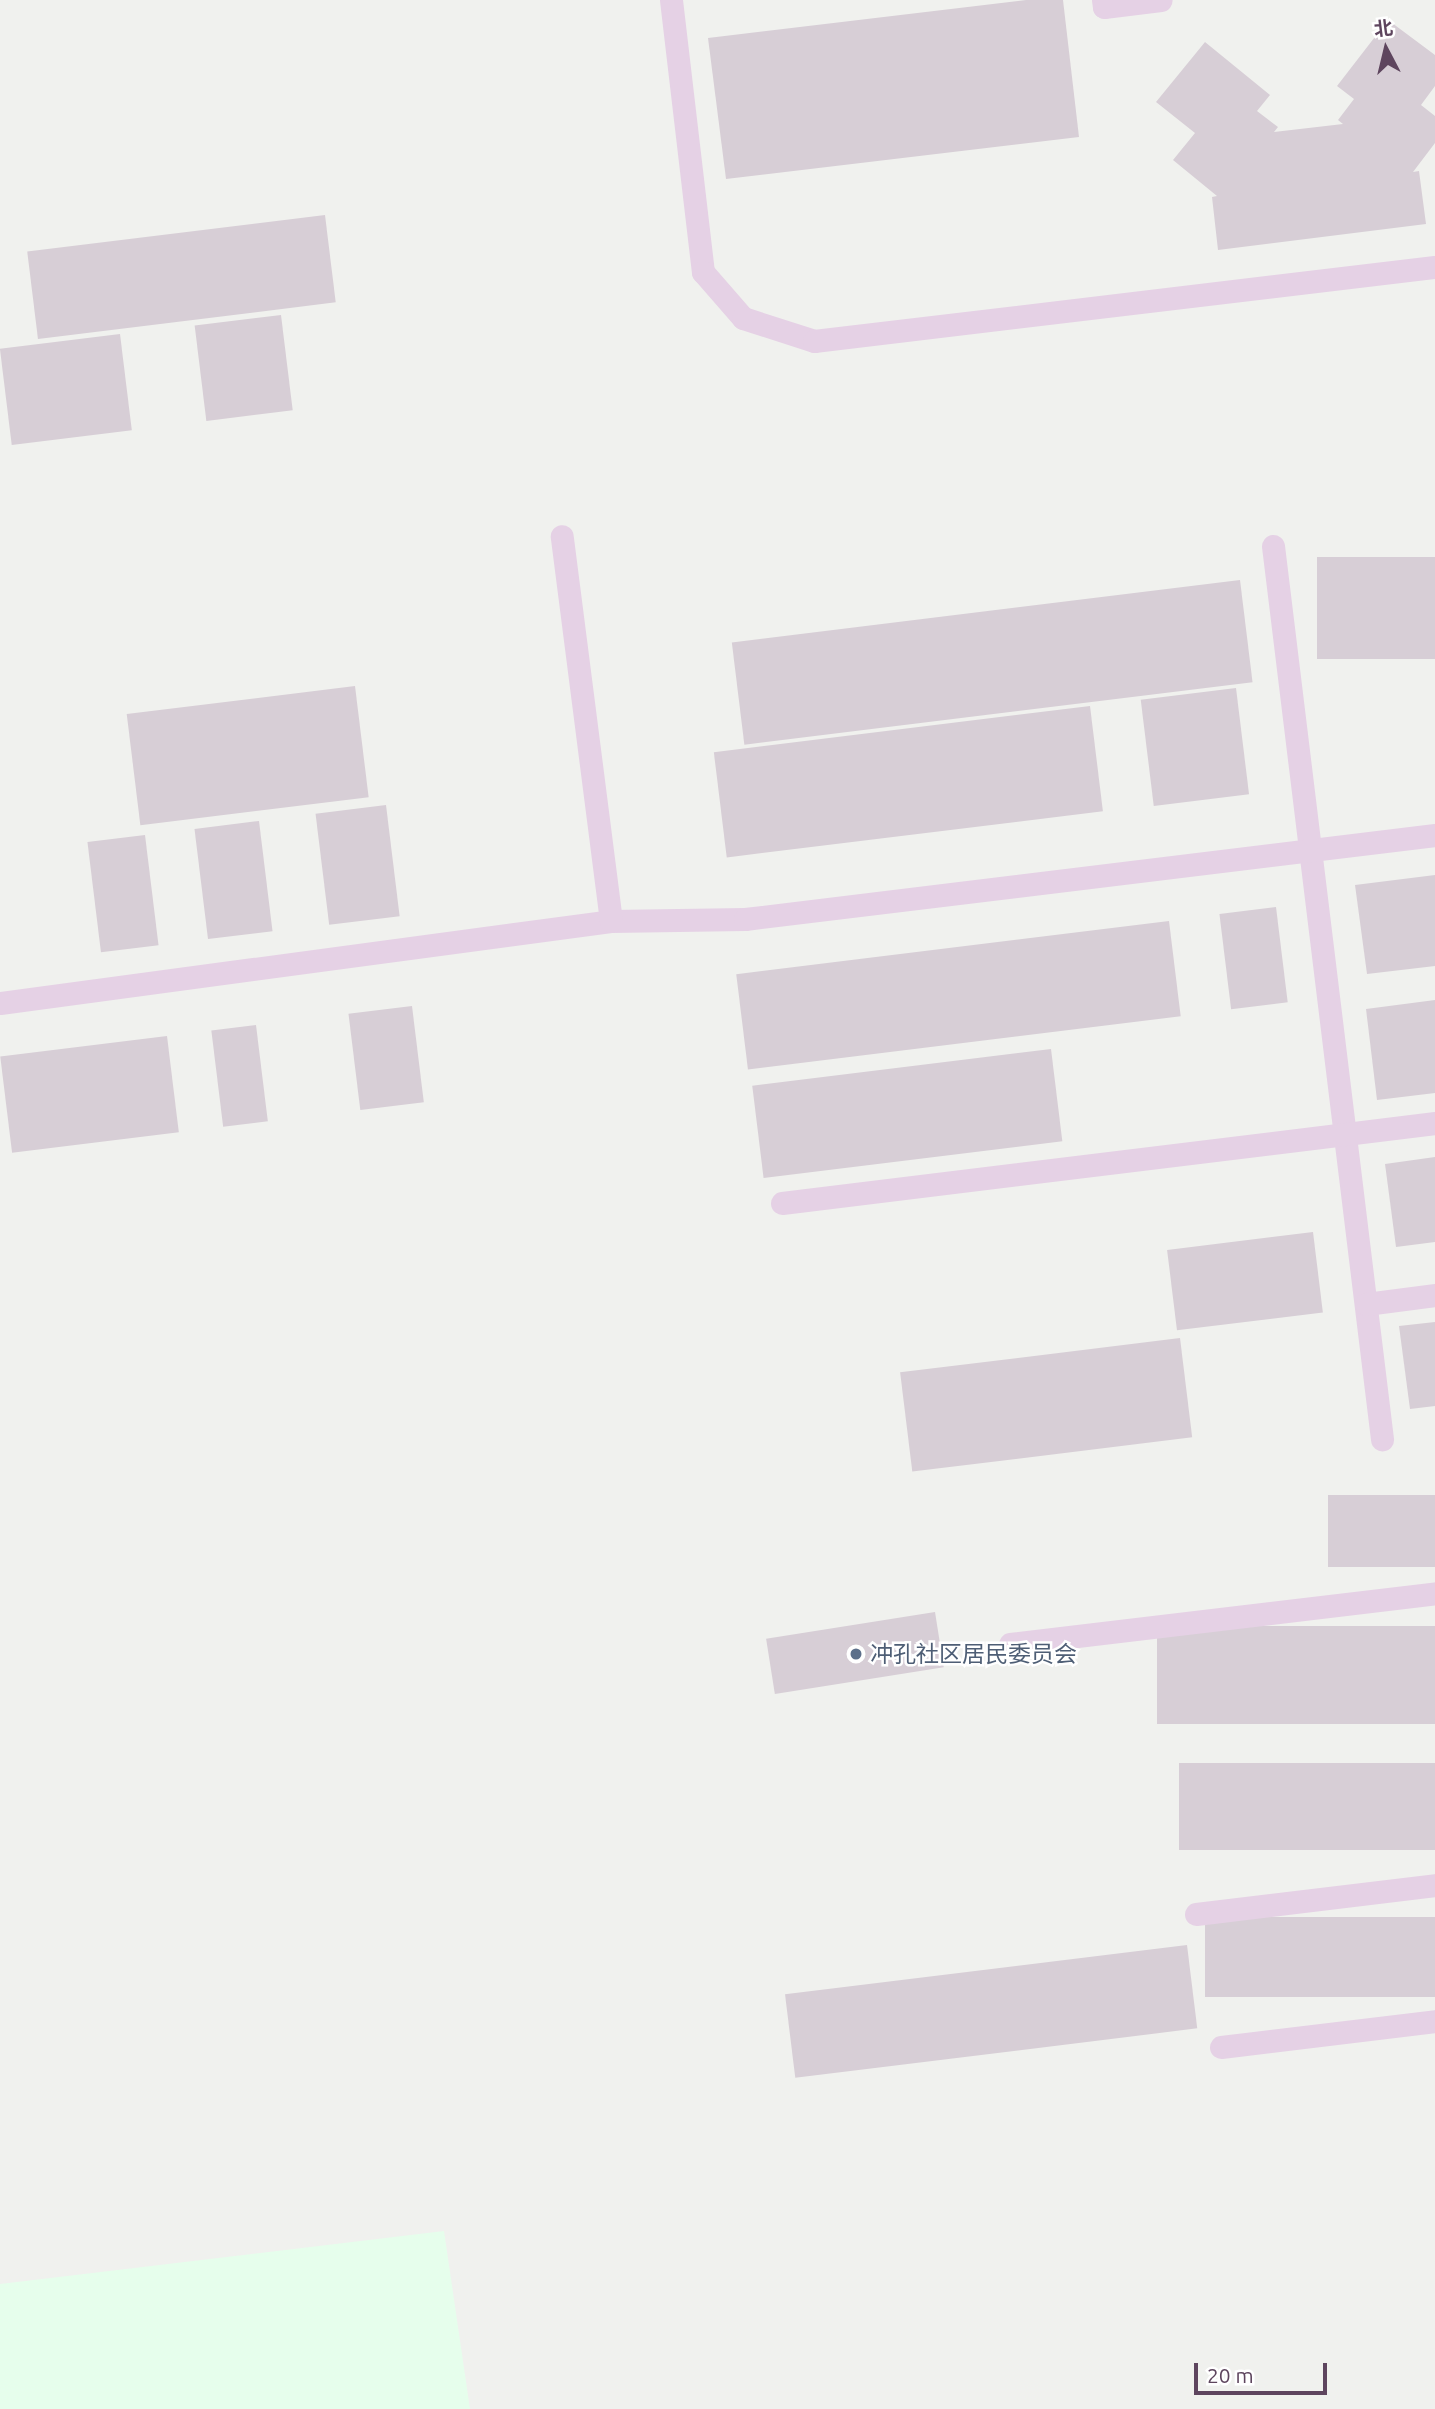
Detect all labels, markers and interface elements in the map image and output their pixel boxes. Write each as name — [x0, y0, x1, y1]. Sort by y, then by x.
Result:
north arrow — [1351, 14, 1421, 84]
text: 北 — [1373, 16, 1394, 40]
place label: 冲孔社区居民委员会 — [870, 1640, 1077, 1668]
marker: 冲孔社区居民委员会 — [848, 1646, 864, 1662]
scale bar — [1197, 2350, 1330, 2394]
text: 20 m — [1207, 2363, 1254, 2387]

